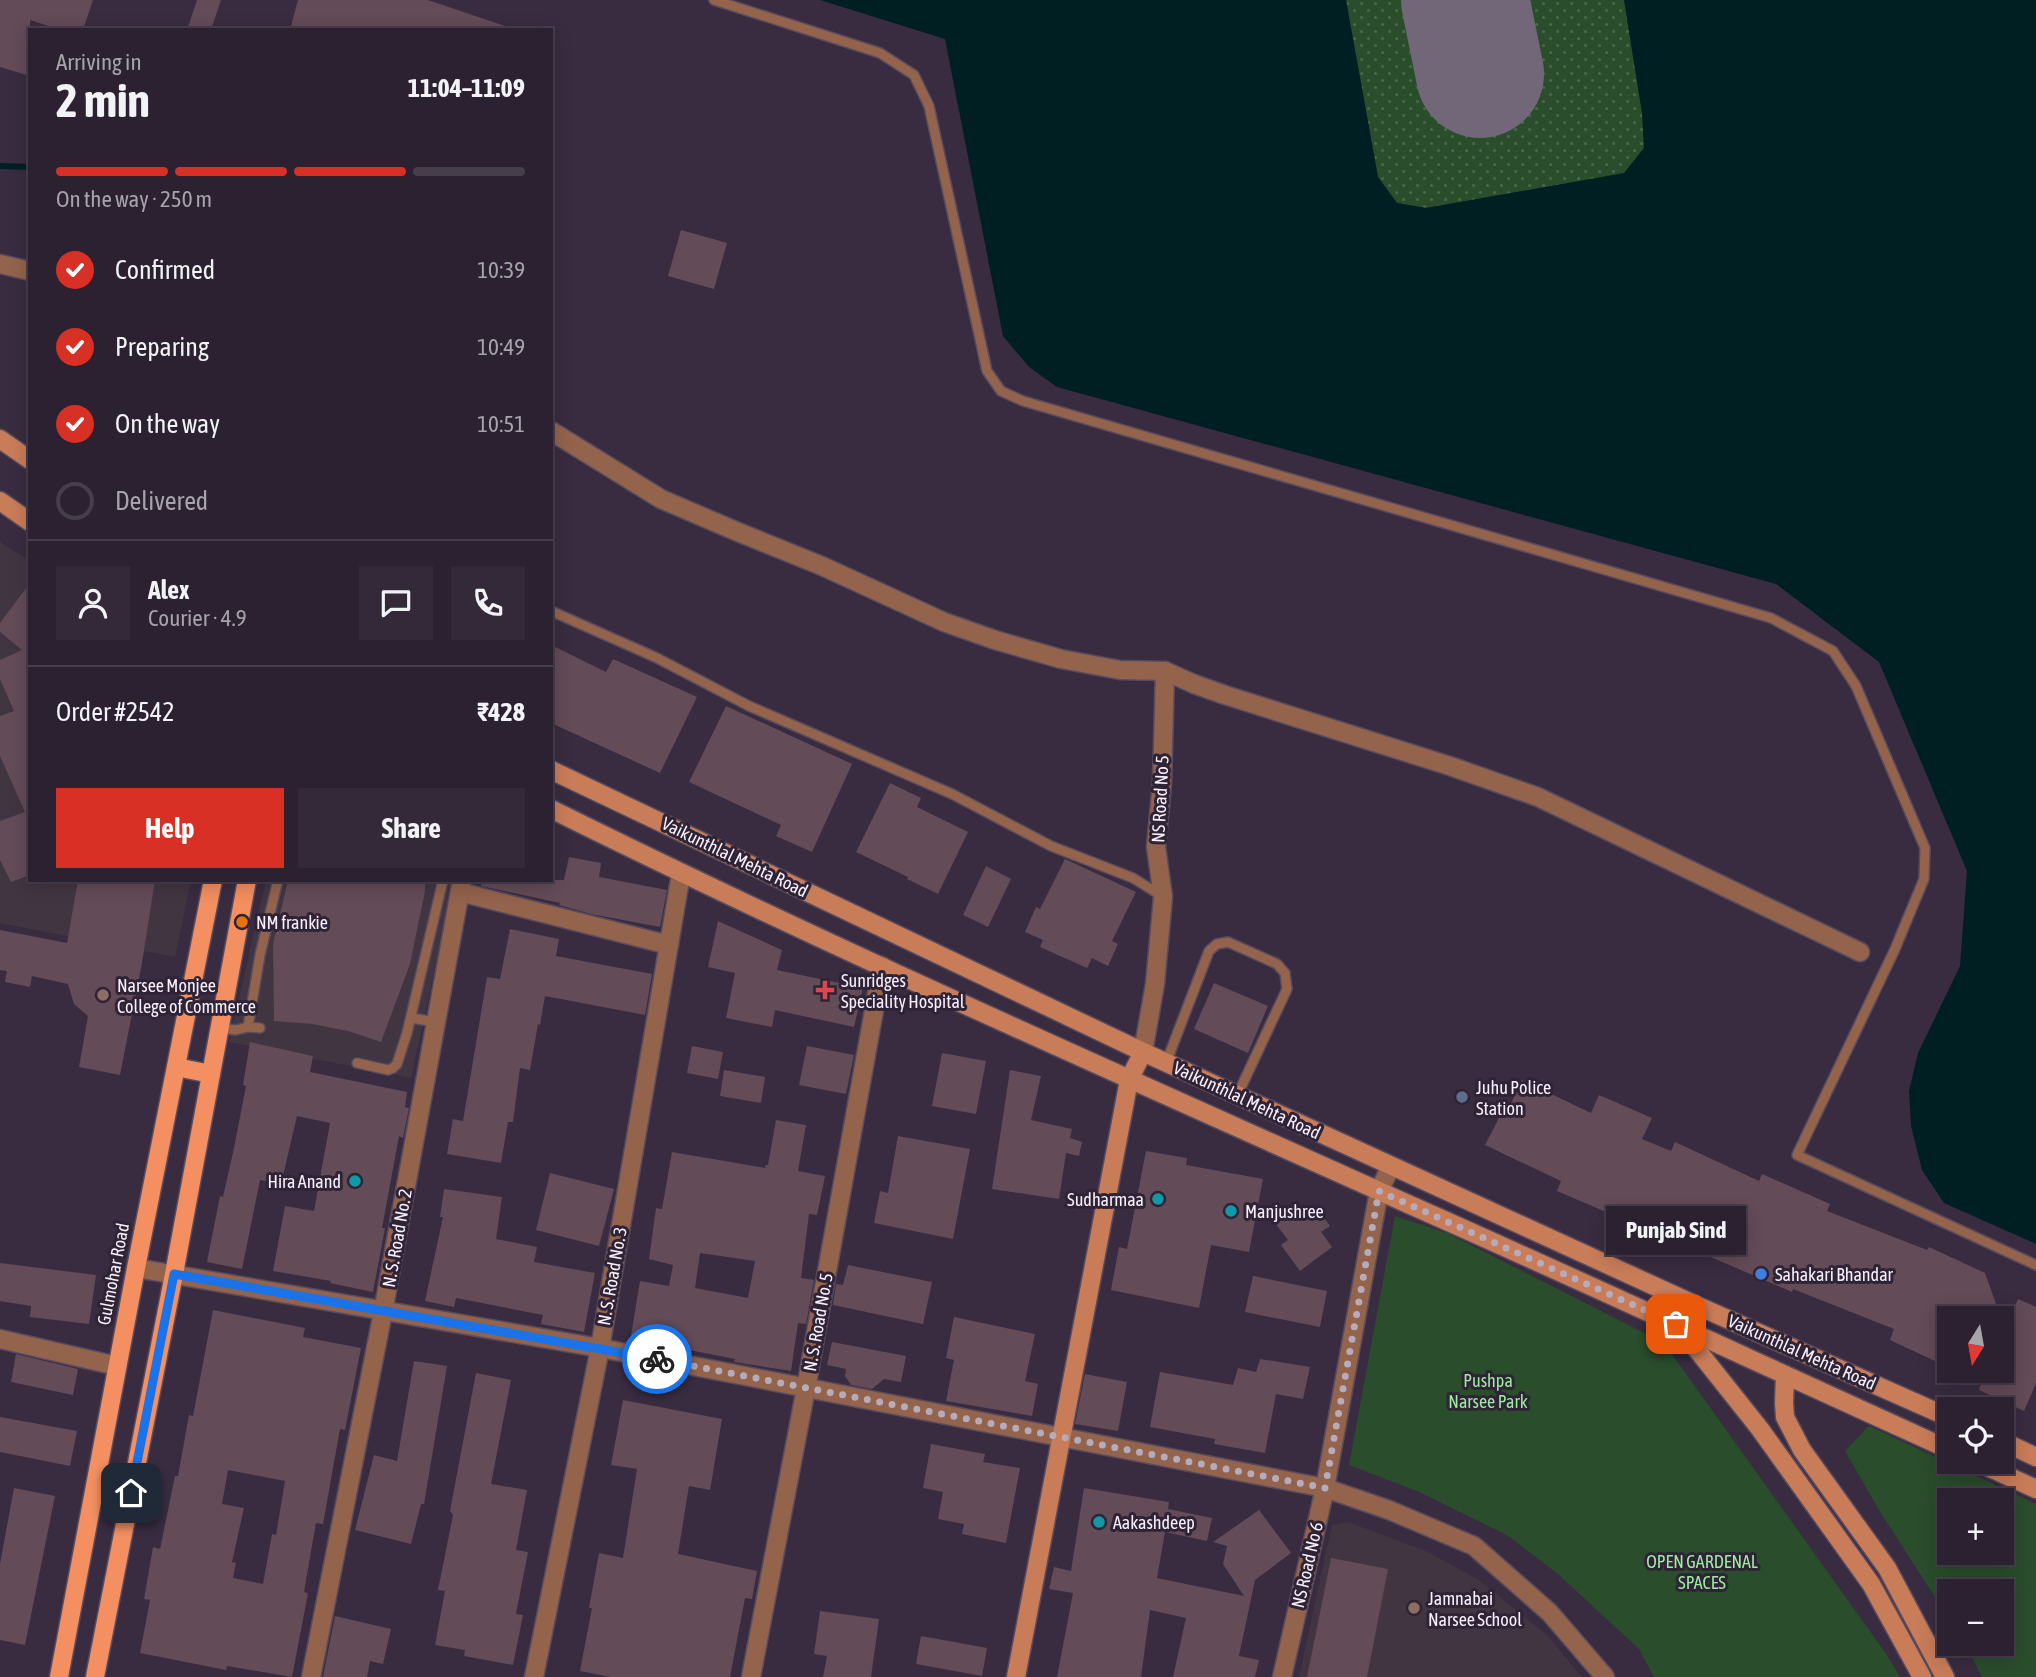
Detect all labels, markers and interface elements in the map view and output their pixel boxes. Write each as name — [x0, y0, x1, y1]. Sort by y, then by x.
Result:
text: Arriving in — [56, 49, 142, 75]
text: 11:04–11:09 — [408, 73, 525, 103]
text: 2 min — [56, 74, 150, 127]
text: On the way · 250 m — [56, 186, 212, 212]
icon: check — [56, 251, 94, 289]
text: Confirmed — [115, 255, 215, 285]
text: 10:39 — [477, 257, 525, 283]
icon: check — [56, 328, 94, 366]
text: Preparing — [115, 332, 209, 362]
text: 10:49 — [477, 334, 525, 360]
icon: check — [56, 405, 94, 443]
text: On the way — [115, 409, 220, 439]
text: 10:51 — [477, 411, 525, 437]
text: Delivered — [115, 486, 208, 516]
button: person — [56, 566, 130, 640]
button: chat — [359, 566, 433, 640]
button: phone — [451, 566, 525, 640]
text: Alex — [148, 575, 189, 605]
text: Courier · 4.9 — [148, 605, 247, 631]
text: Order #2542 — [56, 697, 175, 727]
text: ₹428 — [477, 697, 525, 727]
street label: NS Road No 5 — [1147, 755, 1173, 843]
button: Help — [56, 788, 284, 868]
button: Share — [298, 788, 525, 868]
street label: Vaikunthlal Mehta Road — [659, 813, 811, 901]
place label: NM frankie — [256, 912, 328, 933]
marker: NM frankie — [234, 914, 250, 930]
place label: Sunridges Speciality Hospital — [841, 970, 965, 1012]
place label: Narsee Monjee College of Commerce — [117, 975, 256, 1017]
marker: Sunridges Speciality Hospital — [815, 980, 835, 1000]
marker: Narsee Monjee College of Commerce — [95, 987, 111, 1003]
street label: Vaikunthlal Mehta Road — [1170, 1057, 1324, 1143]
place label: Juhu Police Station — [1476, 1077, 1551, 1119]
marker: Juhu Police Station — [1454, 1089, 1470, 1105]
place label: Hira Anand — [267, 1171, 341, 1192]
marker: Hira Anand — [347, 1173, 363, 1189]
street label: N. S. Road No. 2 — [378, 1187, 416, 1289]
place label: Sudharmaa — [1067, 1189, 1144, 1210]
marker: Sudharmaa — [1150, 1191, 1166, 1207]
place label: Manjushree — [1245, 1201, 1324, 1222]
marker: Manjushree — [1223, 1203, 1239, 1219]
callout: Punjab Sind — [1606, 1205, 1746, 1254]
text: Punjab Sind — [1626, 1217, 1726, 1243]
street label: Gulmohar Road — [93, 1221, 133, 1327]
street label: N. S. Road No. 3 — [593, 1225, 631, 1327]
place label: Sahakari Bhandar — [1775, 1264, 1893, 1285]
marker: Sahakari Bhandar — [1753, 1266, 1769, 1282]
street label: N. S. Road No. 5 — [799, 1271, 837, 1373]
pin — [1646, 1294, 1706, 1354]
icon: bag — [1657, 1305, 1695, 1343]
north arrow — [1937, 1306, 2014, 1382]
map controls — [1937, 1306, 2014, 1656]
street label: Vaikunthlal Mehta Road — [1725, 1310, 1879, 1394]
courier — [622, 1324, 692, 1394]
icon: bike — [638, 1340, 676, 1378]
park label: Pushpa Narsee Park — [1448, 1370, 1528, 1412]
button: locate — [1937, 1397, 2014, 1474]
pin — [101, 1463, 161, 1523]
icon: home — [112, 1474, 150, 1512]
button: + — [1937, 1488, 2014, 1565]
place label: Aakashdeep — [1113, 1512, 1195, 1533]
marker: Aakashdeep — [1091, 1514, 1107, 1530]
street label: NS Road No 6 — [1287, 1520, 1327, 1610]
park label: OPEN GARDENAL SPACES — [1646, 1551, 1758, 1593]
button: − — [1937, 1579, 2014, 1656]
place label: Jamnabai Narsee School — [1428, 1588, 1522, 1630]
marker: Jamnabai Narsee School — [1406, 1600, 1422, 1616]

